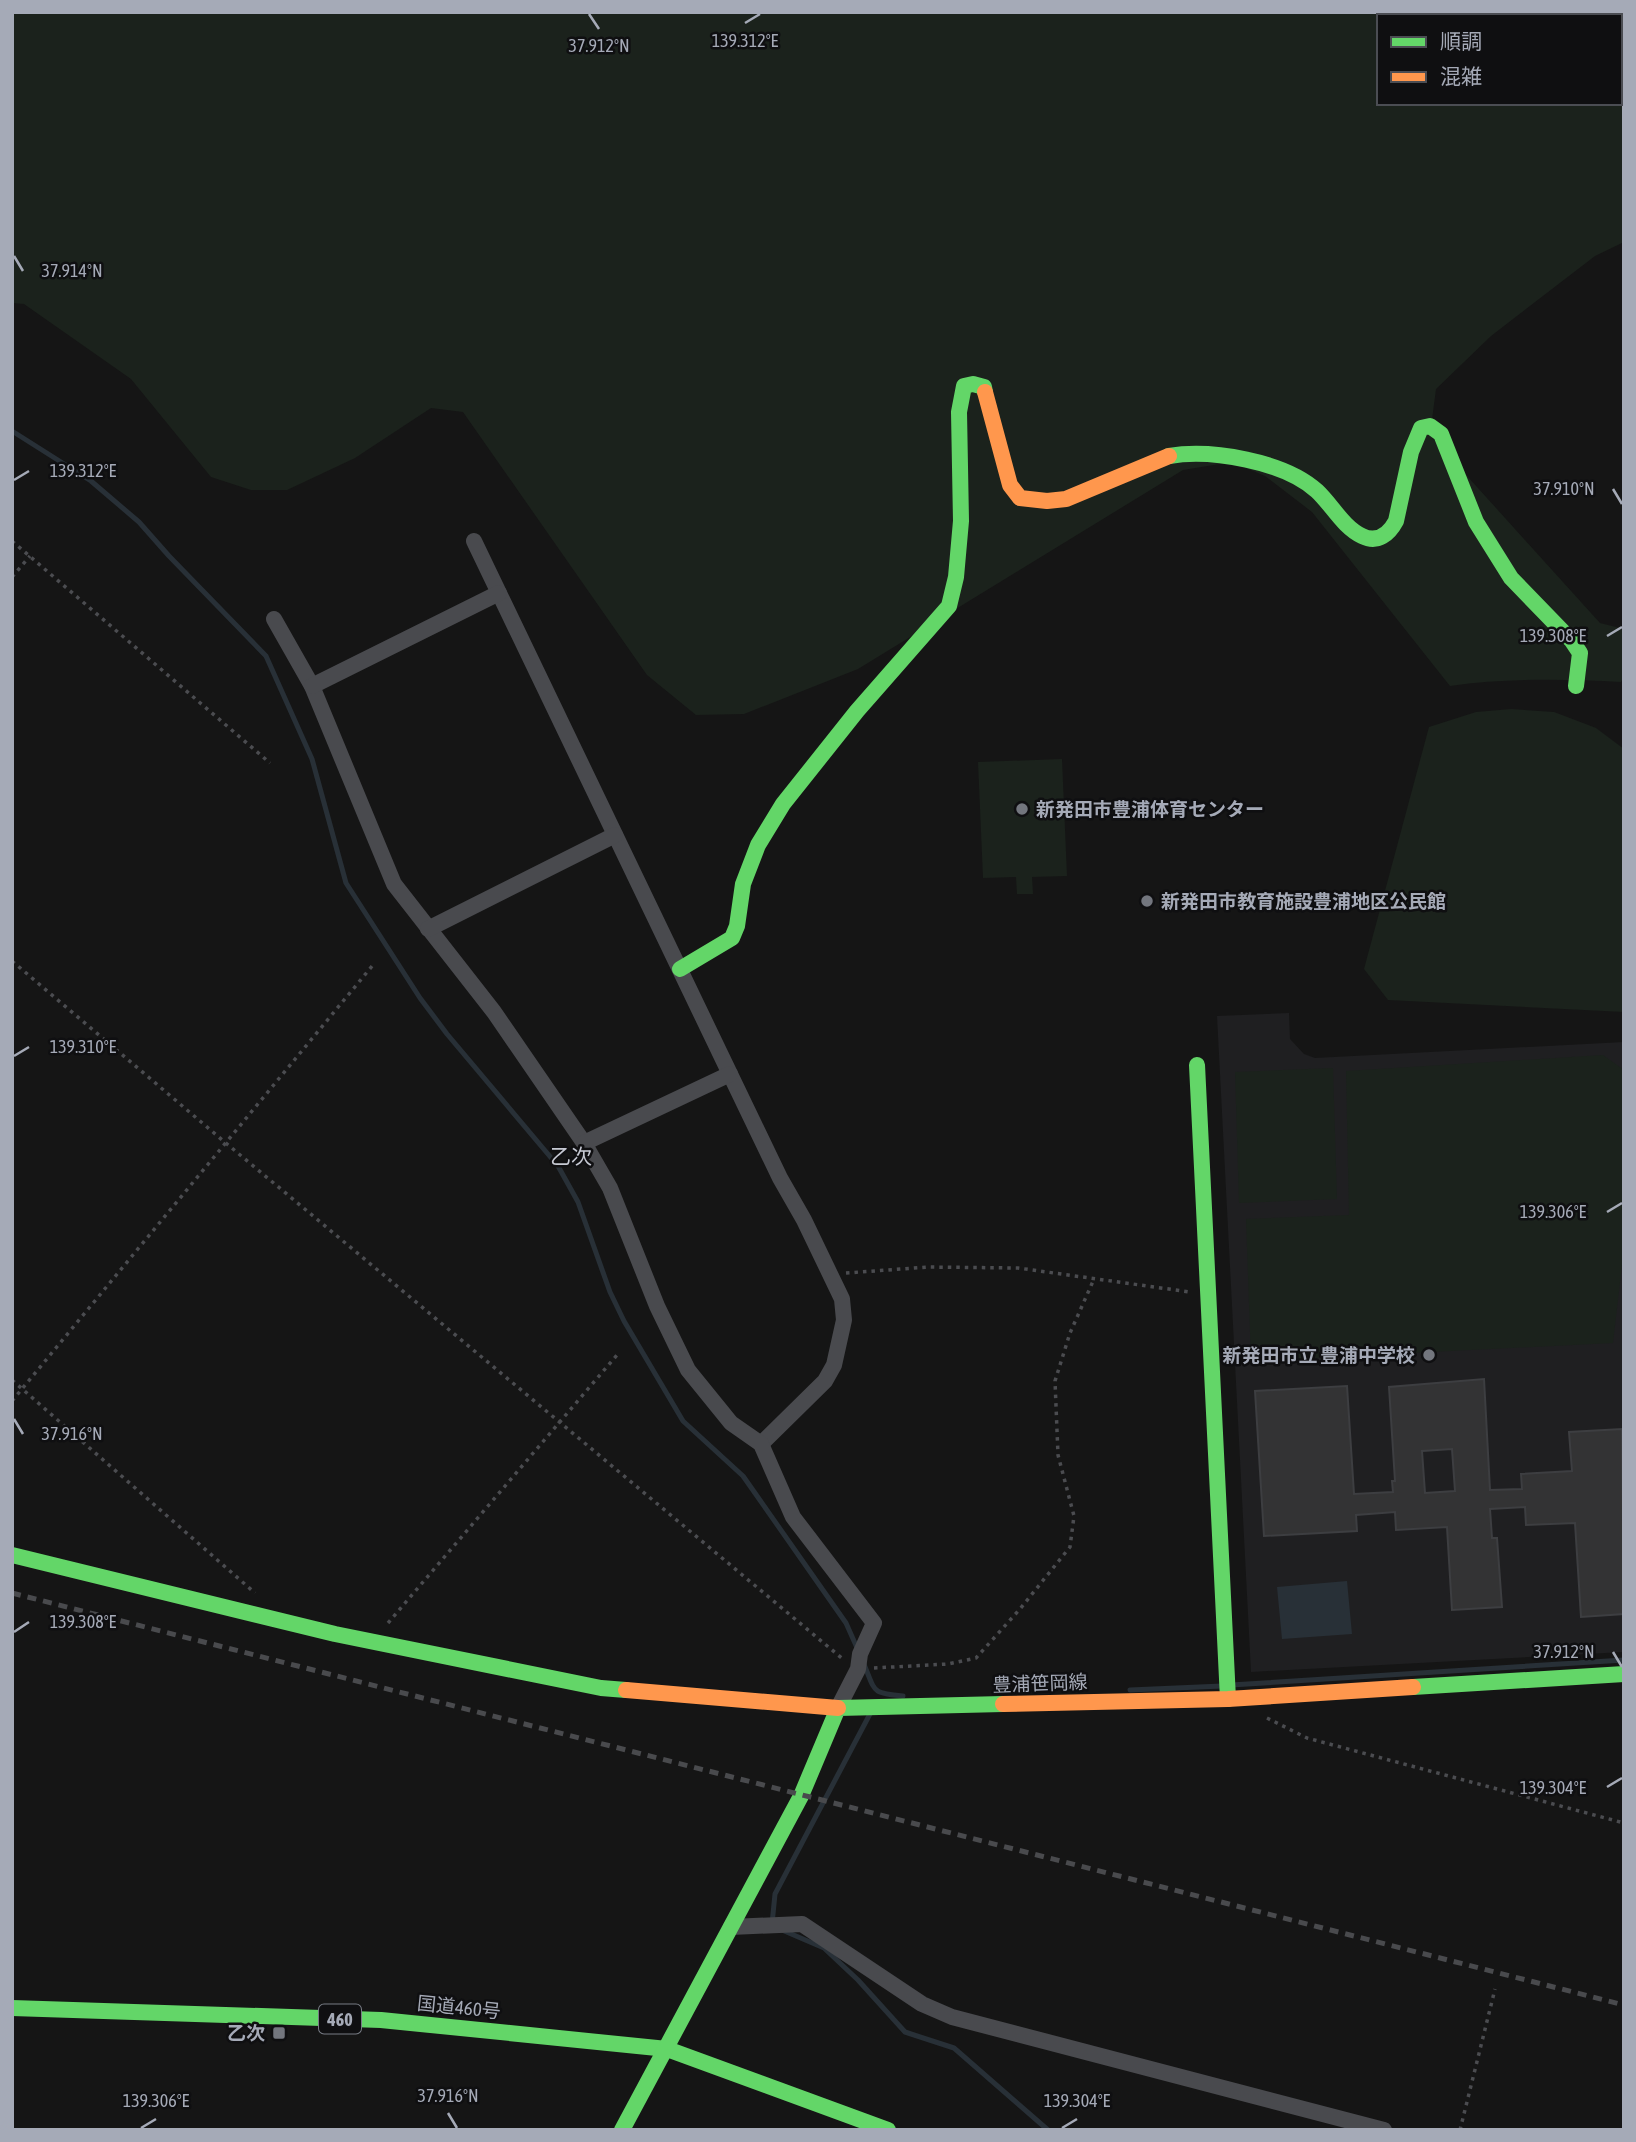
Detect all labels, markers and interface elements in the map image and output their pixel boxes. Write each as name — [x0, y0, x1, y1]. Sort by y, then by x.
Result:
legend — [1377, 14, 1622, 105]
text: 順調 — [1440, 29, 1482, 53]
text: 139.312°E — [712, 30, 779, 51]
text: 37.912°N — [568, 35, 630, 56]
text: 混雑 — [1440, 64, 1482, 88]
text: 37.914°N — [41, 260, 103, 281]
text: 139.312°E — [50, 460, 117, 481]
text: 37.910°N — [1533, 478, 1595, 499]
text: 139.308°E — [1520, 625, 1587, 646]
place label: 新発田市豊浦体育センター — [1036, 798, 1264, 820]
marker: 新発田市豊浦体育センター — [1014, 801, 1030, 817]
place label: 新発田市教育施設豊浦地区公民館 — [1161, 890, 1446, 912]
marker: 新発田市教育施設豊浦地区公民館 — [1139, 893, 1155, 909]
text: 139.310°E — [50, 1036, 117, 1057]
district label: 乙次 — [550, 1144, 592, 1168]
text: 139.306°E — [1520, 1201, 1587, 1222]
place label: 新発田市立 豊浦中学校 — [1222, 1344, 1415, 1366]
marker: 新発田市立 豊浦中学校 — [1421, 1347, 1437, 1363]
text: 37.916°N — [41, 1423, 103, 1444]
text: 139.308°E — [50, 1611, 117, 1632]
text: 37.912°N — [1533, 1641, 1595, 1662]
street label: 豊浦笹岡線 — [992, 1670, 1088, 1696]
text: 139.304°E — [1520, 1777, 1587, 1798]
street label: 国道460号 — [416, 1992, 502, 2022]
road number: 460 — [319, 2005, 361, 2034]
place label: 乙次 — [227, 2022, 265, 2044]
marker: 乙次 — [271, 2025, 287, 2041]
text: 37.916°N — [417, 2085, 479, 2106]
text: 139.306°E — [123, 2090, 190, 2111]
text: 139.304°E — [1044, 2090, 1111, 2111]

